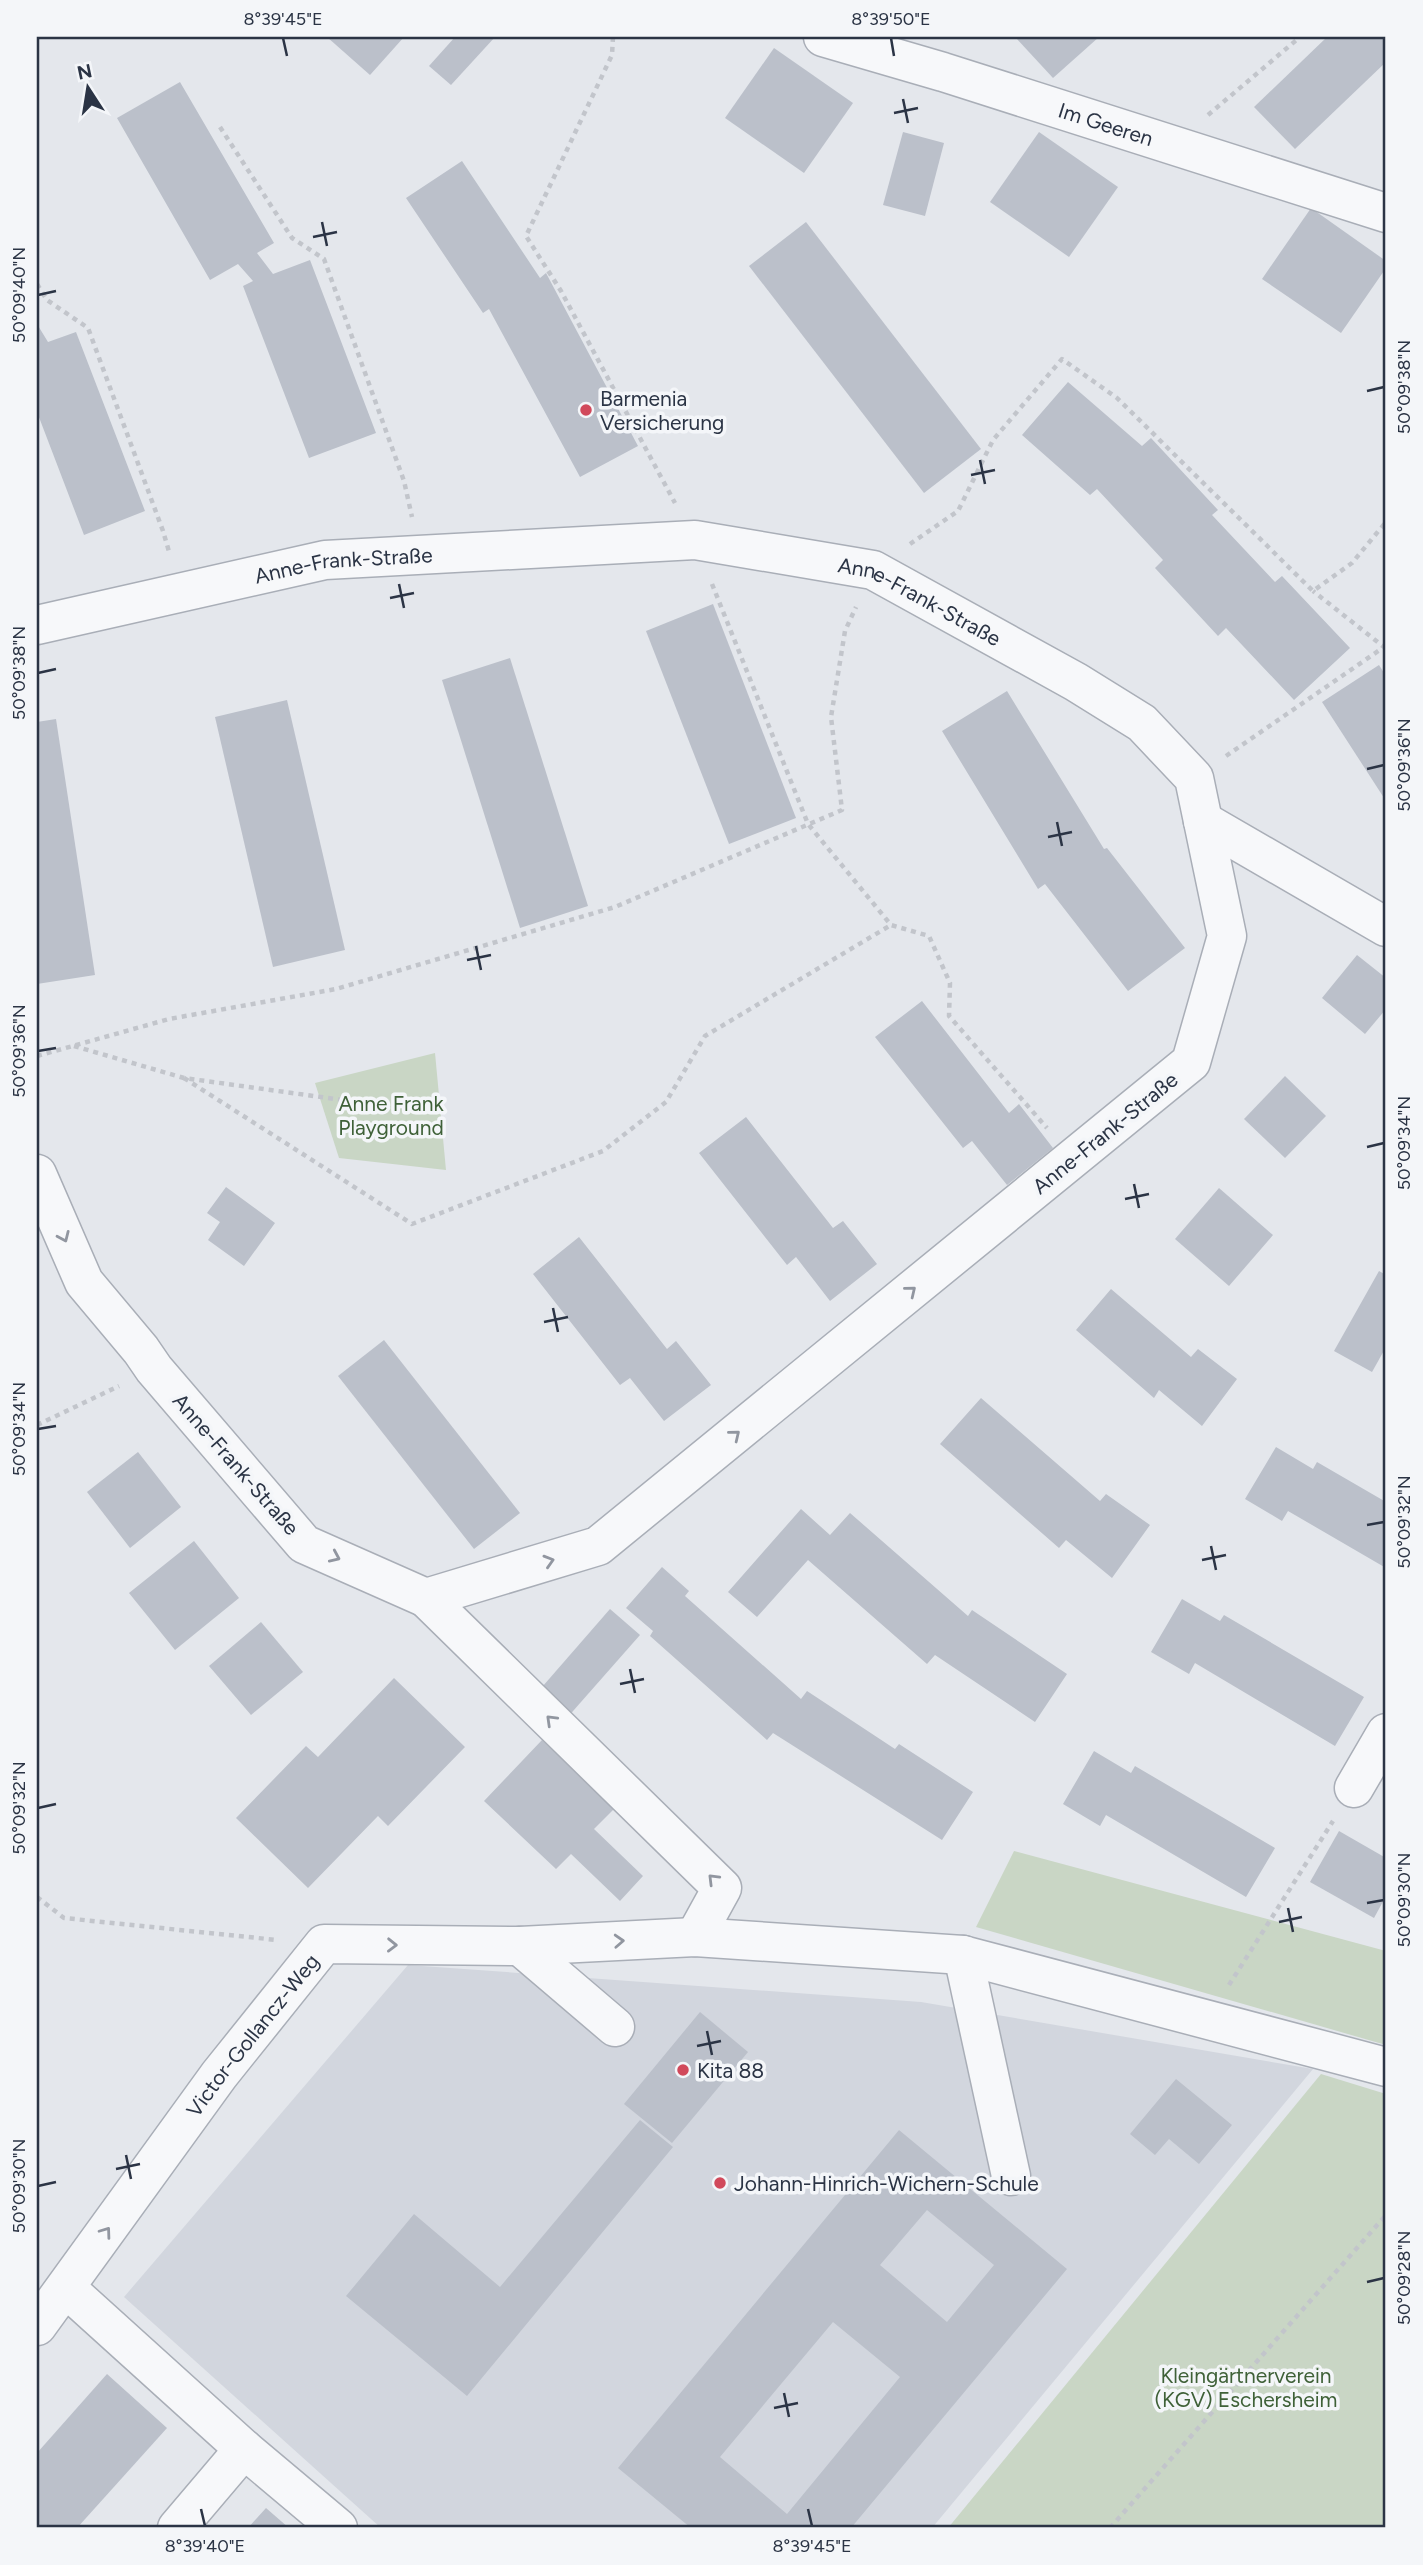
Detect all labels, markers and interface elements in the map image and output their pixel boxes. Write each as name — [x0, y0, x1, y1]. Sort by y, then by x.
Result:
text: 8°39'45"E — [243, 8, 323, 30]
text: 8°39'50"E — [851, 8, 931, 30]
north arrow — [52, 52, 122, 122]
text: N — [75, 59, 94, 85]
street label: Im Geeren — [1055, 97, 1156, 151]
text: 50°09'40"N — [8, 247, 30, 343]
text: 50°09'38"N — [1393, 340, 1415, 434]
place label: Barmenia Versicherung — [600, 386, 724, 435]
marker: Barmenia Versicherung — [578, 402, 594, 418]
street label: Anne-Frank-Straße — [252, 542, 433, 588]
street label: Anne-Frank-Straße — [836, 552, 1006, 651]
text: 50°09'38"N — [8, 626, 30, 720]
text: 50°09'36"N — [1393, 718, 1415, 812]
text: 50°09'36"N — [8, 1004, 30, 1098]
street label: Anne-Frank-Straße — [1027, 1067, 1183, 1199]
park label: Anne Frank Playground — [338, 1091, 444, 1140]
text: 50°09'34"N — [1393, 1096, 1415, 1190]
one-way arrow — [56, 1230, 70, 1242]
one-way arrow — [903, 1287, 915, 1300]
text: 50°09'34"N — [8, 1382, 30, 1476]
street label: Anne-Frank-Straße — [168, 1388, 304, 1540]
one-way arrow — [726, 1431, 739, 1443]
text: 50°09'32"N — [1393, 1475, 1415, 1569]
one-way arrow — [328, 1549, 341, 1563]
one-way arrow — [543, 1555, 555, 1570]
one-way arrow — [546, 1716, 559, 1729]
text: 50°09'32"N — [8, 1761, 30, 1855]
text: 50°09'30"N — [1393, 1853, 1415, 1947]
one-way arrow — [709, 1875, 722, 1888]
one-way arrow — [614, 1934, 625, 1949]
one-way arrow — [387, 1937, 398, 1953]
street label: Victor-Gollancz-Weg — [181, 1949, 324, 2121]
place label: Kita 88 — [697, 2058, 764, 2083]
marker: Kita 88 — [675, 2062, 691, 2078]
text: 50°09'30"N — [8, 2139, 30, 2233]
place label: Johann-Hinrich-Wichern-Schule — [734, 2171, 1039, 2196]
marker: Johann-Hinrich-Wichern-Schule — [712, 2175, 728, 2191]
one-way arrow — [98, 2227, 110, 2240]
text: 50°09'28"N — [1393, 2231, 1415, 2325]
park label: Kleingärtnerverein (KGV) Eschersheim — [1155, 2363, 1337, 2412]
text: 8°39'40"E — [165, 2535, 245, 2557]
text: 8°39'45"E — [772, 2535, 852, 2557]

